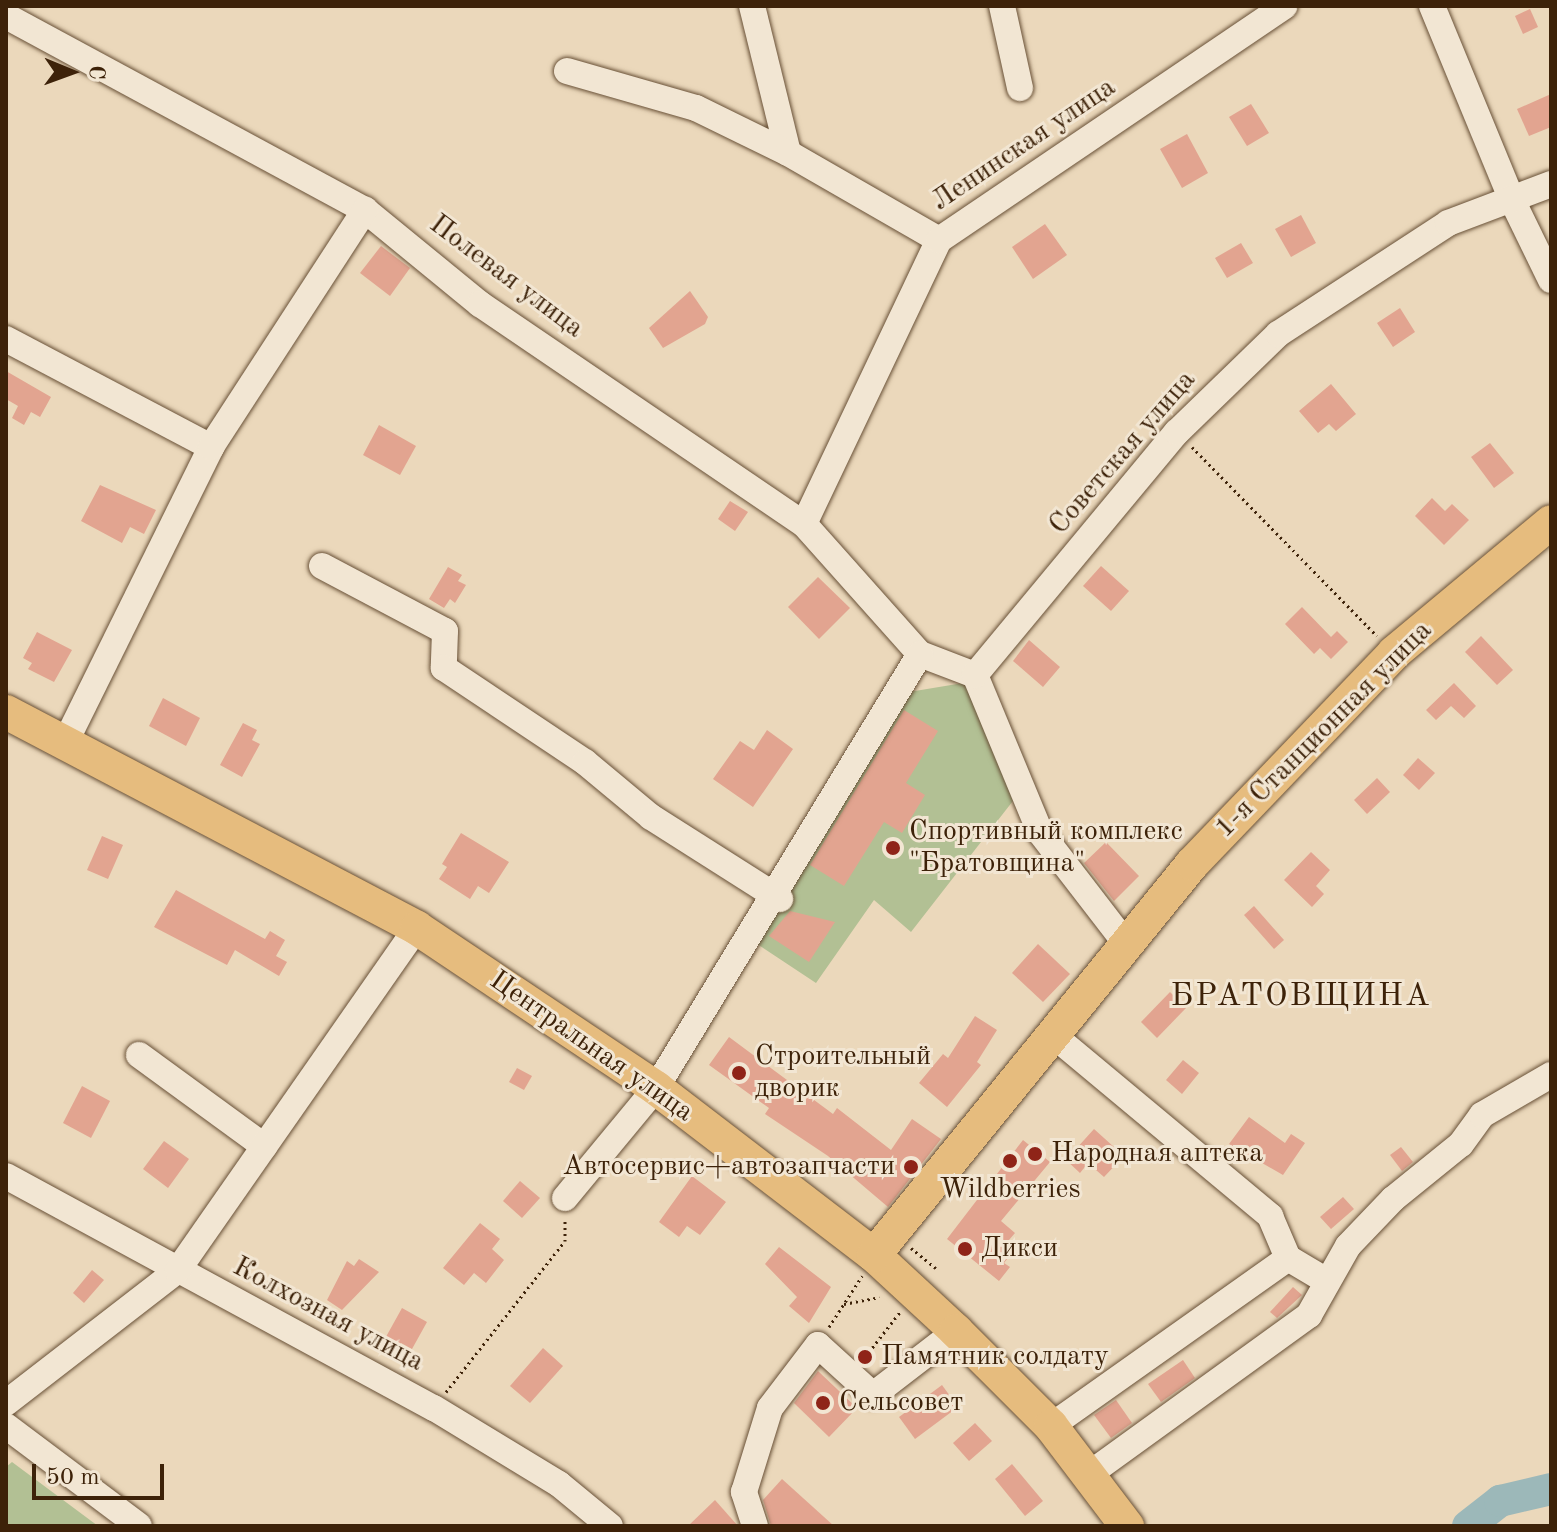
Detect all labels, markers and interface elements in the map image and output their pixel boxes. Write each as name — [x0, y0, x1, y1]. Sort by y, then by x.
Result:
north arrow — [32, 32, 112, 112]
text: С — [85, 65, 107, 80]
street label: Ленинская улица — [926, 71, 1122, 219]
street label: Полевая улица — [422, 208, 590, 346]
street label: Советская улица — [1043, 364, 1203, 542]
street label: 1-я Станционная улица — [1209, 615, 1439, 845]
place label: Спортивный комплекс "Братовщина" — [909, 815, 1183, 881]
marker: Спортивный комплекс "Братовщина" — [884, 839, 902, 857]
street label: Центральная улица — [483, 964, 699, 1130]
district label: БРАТОВЩИНА — [1170, 978, 1432, 1016]
place label: Строительный дворик — [755, 1040, 931, 1106]
marker: Строительный дворик — [730, 1064, 748, 1082]
place label: Народная аптека — [1051, 1137, 1263, 1171]
marker: Народная аптека — [1026, 1145, 1044, 1163]
place label: Автосервис+автозапчасти — [562, 1150, 895, 1184]
marker: Wildberries — [1001, 1152, 1019, 1170]
marker: Автосервис+автозапчасти — [902, 1158, 920, 1176]
place label: Wildberries — [939, 1173, 1081, 1207]
place label: Дикси — [981, 1232, 1058, 1266]
marker: Дикси — [956, 1240, 974, 1258]
street label: Колхозная улица — [227, 1251, 429, 1379]
place label: Памятник солдату — [881, 1340, 1109, 1374]
marker: Памятник солдату — [856, 1348, 874, 1366]
place label: Сельсовет — [839, 1386, 963, 1420]
marker: Сельсовет — [814, 1394, 832, 1412]
scale bar — [36, 1448, 168, 1498]
text: 50 m — [46, 1466, 100, 1490]

